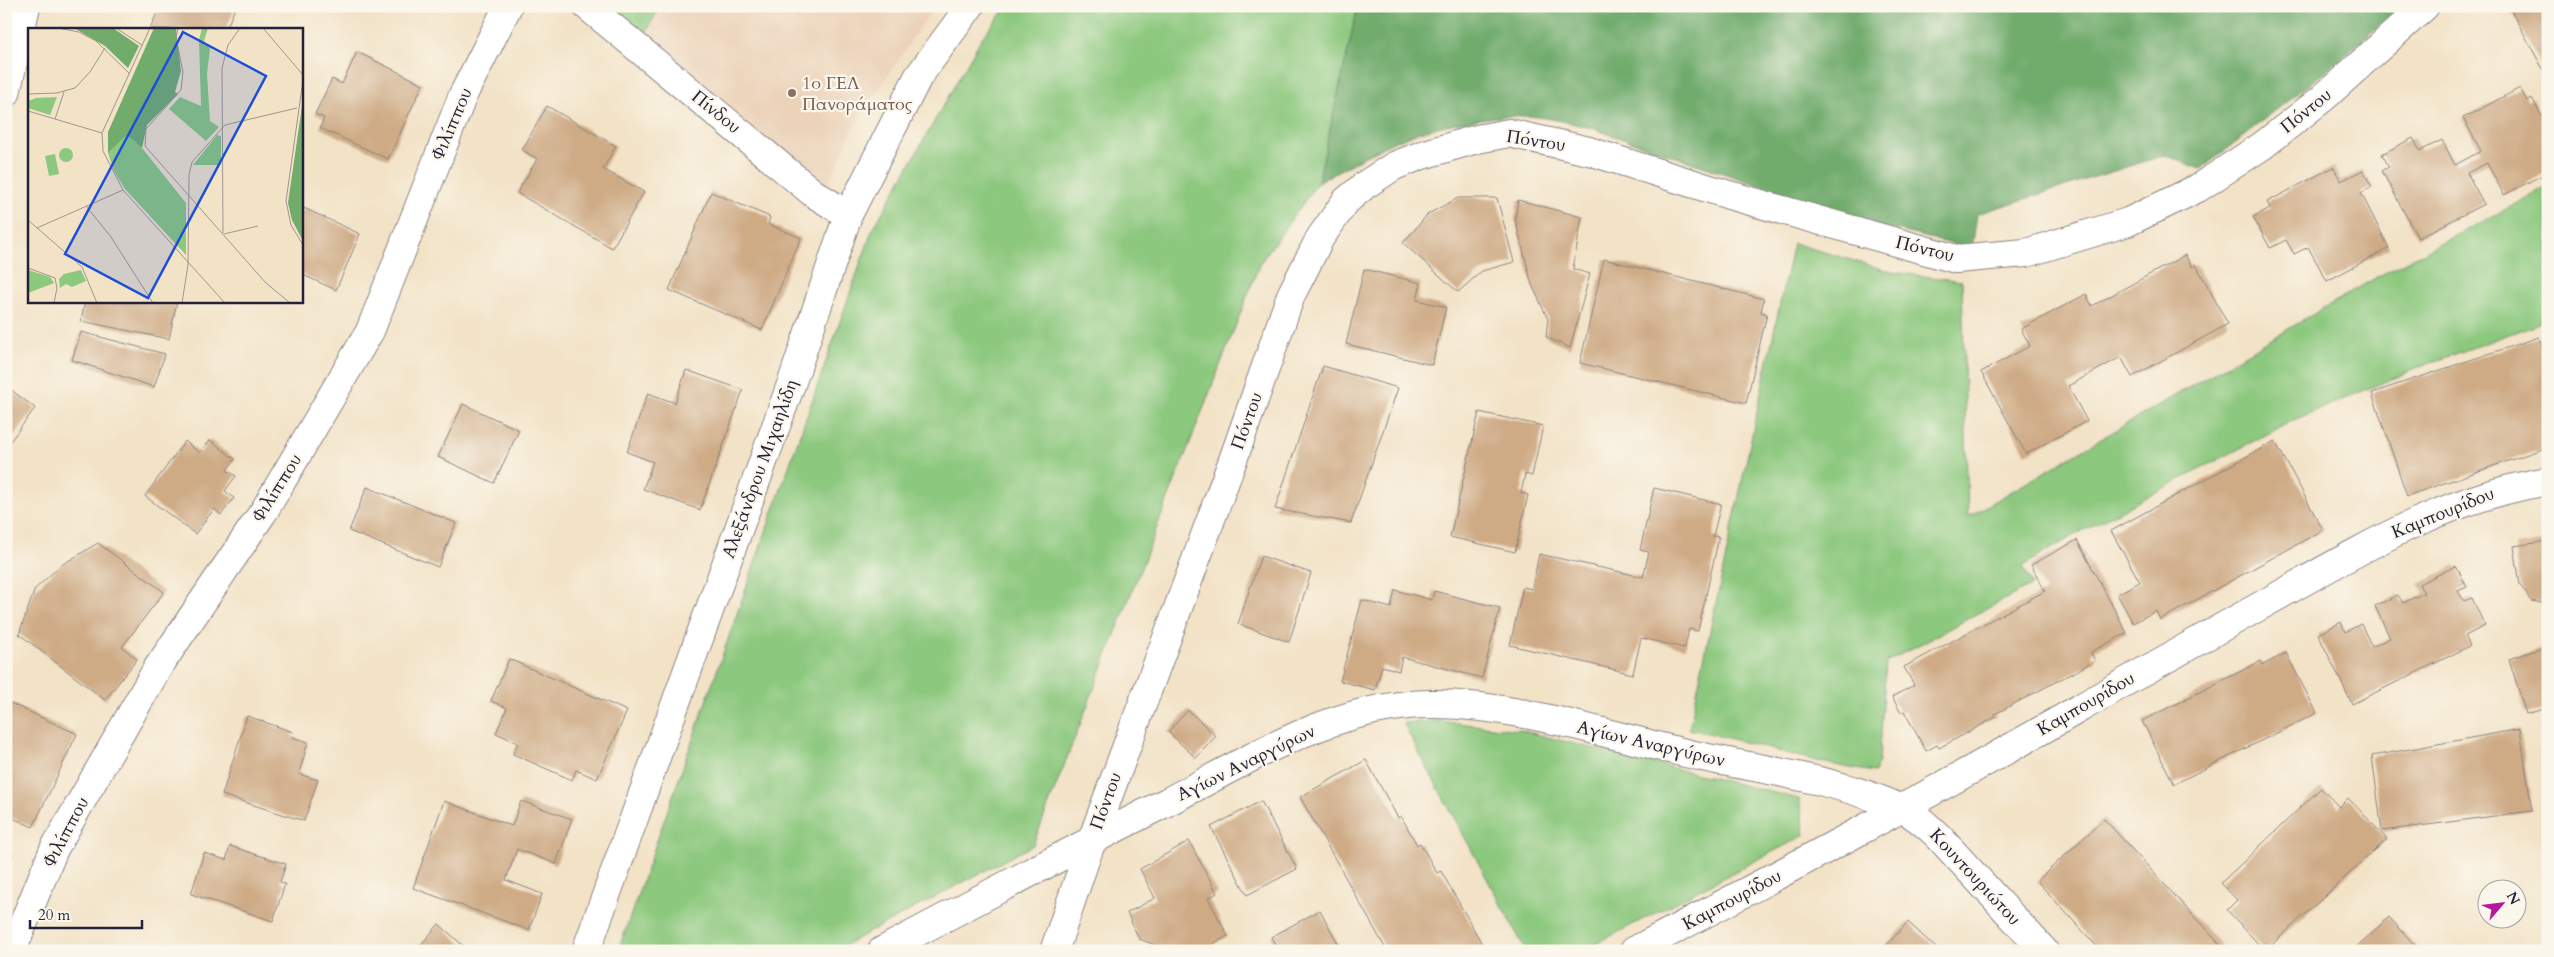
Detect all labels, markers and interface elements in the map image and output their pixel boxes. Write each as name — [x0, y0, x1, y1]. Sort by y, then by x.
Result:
inset map — [28, 28, 302, 302]
place label: 1ο ΓΕΛ Πανοράματος — [802, 71, 913, 117]
street label: Πόντου — [2275, 83, 2337, 139]
street label: Φιλίππου — [426, 84, 478, 164]
street label: Πίνδου — [686, 84, 746, 140]
marker: 1ο ΓΕΛ Πανοράματος — [786, 87, 798, 99]
street label: Πόντου — [1505, 124, 1567, 158]
street label: Πόντου — [1893, 230, 1957, 268]
street label: Aλεξάνδρου Mιχαηλίδη — [716, 376, 804, 562]
street label: Πόντου — [1225, 389, 1269, 453]
street label: Φιλίππου — [246, 449, 308, 527]
street label: Καμπουρίδου — [2388, 481, 2498, 545]
street label: Καμπουρίδου — [2033, 666, 2139, 742]
street label: Αγίων Αναργύρων — [1574, 715, 1728, 773]
street label: Αγίων Αναργύρων — [1173, 719, 1320, 807]
street label: Πόντου — [1084, 769, 1128, 833]
street label: Φιλίππου — [37, 792, 95, 872]
street label: Κουντουριώτου — [1924, 823, 2026, 931]
street label: Καμπουρίδου — [1678, 863, 1786, 937]
north arrow — [2476, 880, 2526, 930]
text: N — [2502, 888, 2524, 908]
scale bar — [30, 897, 142, 929]
text: 20 m — [38, 905, 70, 925]

